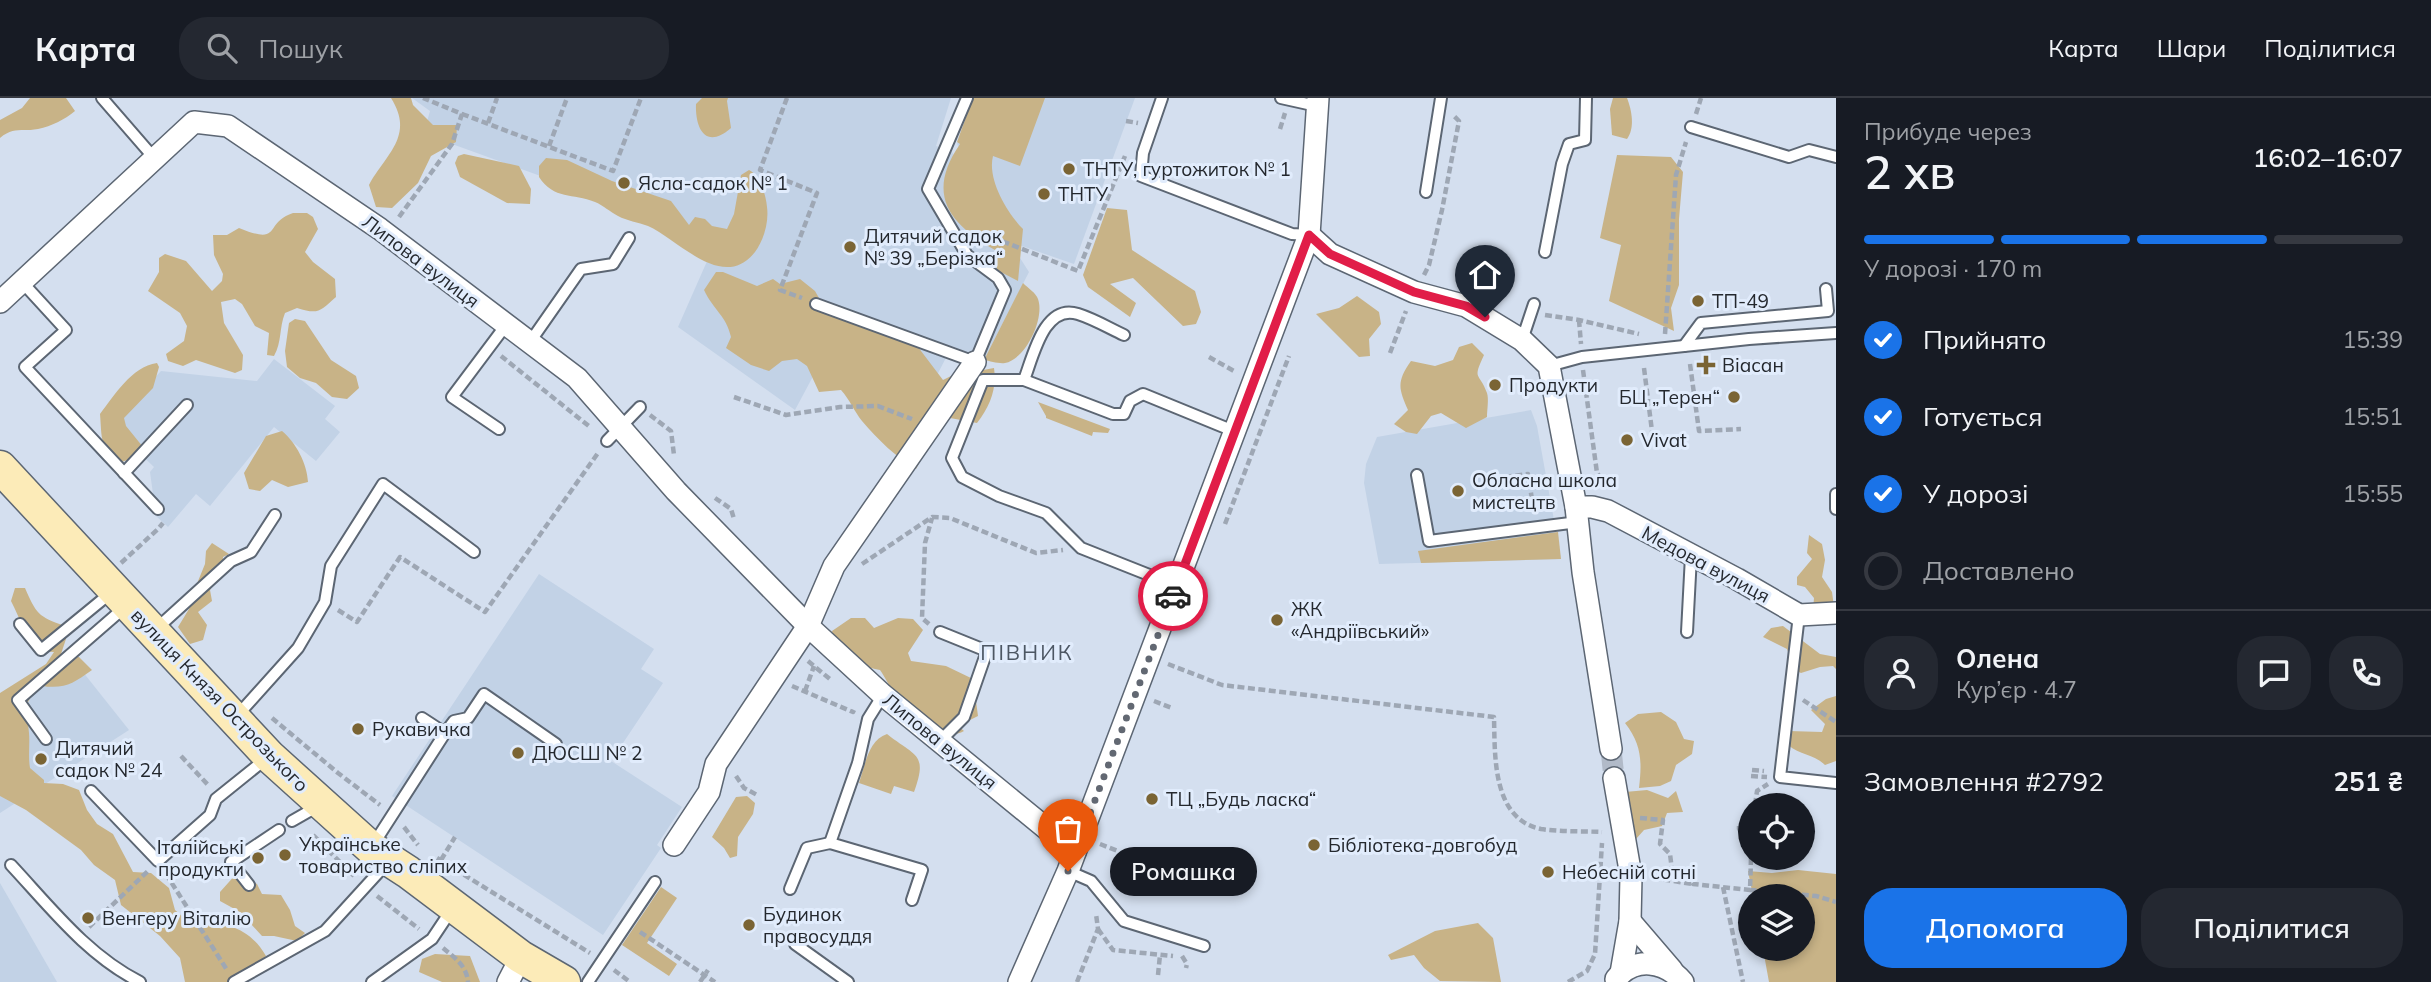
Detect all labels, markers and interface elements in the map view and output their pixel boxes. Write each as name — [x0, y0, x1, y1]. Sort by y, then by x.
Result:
search box — [179, 17, 669, 80]
text: Карта — [35, 28, 137, 69]
icon: search — [203, 29, 241, 67]
text: Пошук — [259, 32, 343, 65]
text: Карта — [2048, 33, 2119, 63]
text: Шари — [2157, 33, 2226, 63]
text: Поділитися — [2264, 33, 2396, 63]
text: Прибуде через — [1864, 117, 2032, 146]
text: 16:02–16:07 — [2253, 141, 2403, 174]
text: 2 хв — [1864, 143, 1955, 201]
place label: ТНТУ, гуртожиток № 1 — [1083, 157, 1291, 181]
marker: ТНТУ, гуртожиток № 1 — [1061, 161, 1077, 177]
place label: Ясла-садок № 1 — [638, 171, 788, 195]
marker: Ясла-садок № 1 — [616, 175, 632, 191]
place label: ТНТУ — [1058, 182, 1109, 206]
marker: ТНТУ — [1036, 186, 1052, 202]
street label: Липова вулиця — [358, 209, 484, 313]
place label: Дитячий садок № 39 „Берізка“ — [864, 224, 1003, 270]
marker: Дитячий садок № 39 „Берізка“ — [842, 239, 858, 255]
pin — [1455, 245, 1515, 317]
text: У дорозі · 170 m — [1864, 254, 2042, 283]
icon: home — [1466, 256, 1504, 294]
place label: ТП-49 — [1712, 289, 1769, 313]
marker: ТП-49 — [1690, 293, 1706, 309]
icon: check — [1864, 321, 1902, 359]
text: Прийнято — [1923, 323, 2046, 356]
text: 15:39 — [2343, 325, 2403, 354]
place label: Віасан — [1722, 353, 1784, 377]
marker: Віасан — [1696, 355, 1716, 375]
place label: Продукти — [1509, 373, 1598, 397]
marker: Продукти — [1487, 377, 1503, 393]
place label: БЦ „Терен“ — [1619, 385, 1720, 409]
marker: БЦ „Терен“ — [1726, 389, 1742, 405]
icon: check — [1864, 398, 1902, 436]
text: Готується — [1923, 400, 2042, 433]
text: 15:51 — [2343, 402, 2403, 431]
place label: Vivat — [1641, 428, 1687, 452]
marker: Vivat — [1619, 432, 1635, 448]
place label: Обласна школа мистецтв — [1472, 468, 1617, 514]
icon: check — [1864, 475, 1902, 513]
text: У дорозі — [1923, 477, 2029, 510]
text: 15:55 — [2343, 479, 2403, 508]
marker: Обласна школа мистецтв — [1450, 483, 1466, 499]
street label: Медова вулиця — [1638, 520, 1774, 608]
text: Доставлено — [1923, 554, 2075, 587]
courier — [1138, 561, 1208, 631]
icon: car — [1154, 577, 1192, 615]
place label: ЖК «Андріївський» — [1291, 597, 1429, 643]
street label: вулиця Князя Острозького — [126, 603, 314, 797]
marker: ЖК «Андріївський» — [1269, 612, 1285, 628]
button: person — [1864, 636, 1938, 710]
button: chat — [2237, 636, 2311, 710]
button: phone — [2329, 636, 2403, 710]
district label: ПІВНИК — [980, 639, 1074, 665]
text: Олена — [1956, 642, 2039, 675]
text: Кур’єр · 4.7 — [1956, 675, 2077, 704]
street label: Липова вулиця — [878, 688, 1002, 794]
place label: Рукавичка — [372, 717, 471, 741]
marker: Рукавичка — [350, 721, 366, 737]
place label: Дитячий садок № 24 — [55, 736, 162, 782]
place label: ДЮСШ № 2 — [532, 741, 643, 765]
marker: ДЮСШ № 2 — [510, 745, 526, 761]
marker: Дитячий садок № 24 — [33, 751, 49, 767]
text: Замовлення #2792 — [1864, 765, 2104, 798]
text: 251 ₴ — [2333, 765, 2403, 798]
place label: ТЦ „Будь ласка“ — [1166, 787, 1316, 811]
marker: ТЦ „Будь ласка“ — [1144, 791, 1160, 807]
map controls — [1738, 793, 1815, 961]
button: locate — [1738, 793, 1815, 870]
pin — [1038, 799, 1098, 871]
icon: bag — [1049, 810, 1087, 848]
place label: Українське товариство сліпих — [298, 832, 468, 878]
place label: Бібліотека-довгобуд — [1328, 833, 1518, 857]
place label: Італійські продукти — [157, 835, 244, 881]
marker: Бібліотека-довгобуд — [1306, 837, 1322, 853]
callout: Ромашка — [1110, 846, 1257, 896]
marker: Українське товариство сліпих — [277, 847, 293, 863]
marker: Італійські продукти — [250, 850, 266, 866]
text: Ромашка — [1131, 857, 1236, 886]
place label: Небесній сотні — [1562, 860, 1696, 884]
marker: Небесній сотні — [1540, 864, 1556, 880]
button: layers — [1738, 884, 1815, 961]
button: Допомога — [1864, 888, 2127, 968]
button: Поділитися — [2141, 888, 2403, 968]
place label: Будинок правосуддя — [763, 902, 872, 948]
place label: Венгеру Віталію — [102, 906, 251, 930]
marker: Венгеру Віталію — [80, 910, 96, 926]
marker: Будинок правосуддя — [741, 917, 757, 933]

